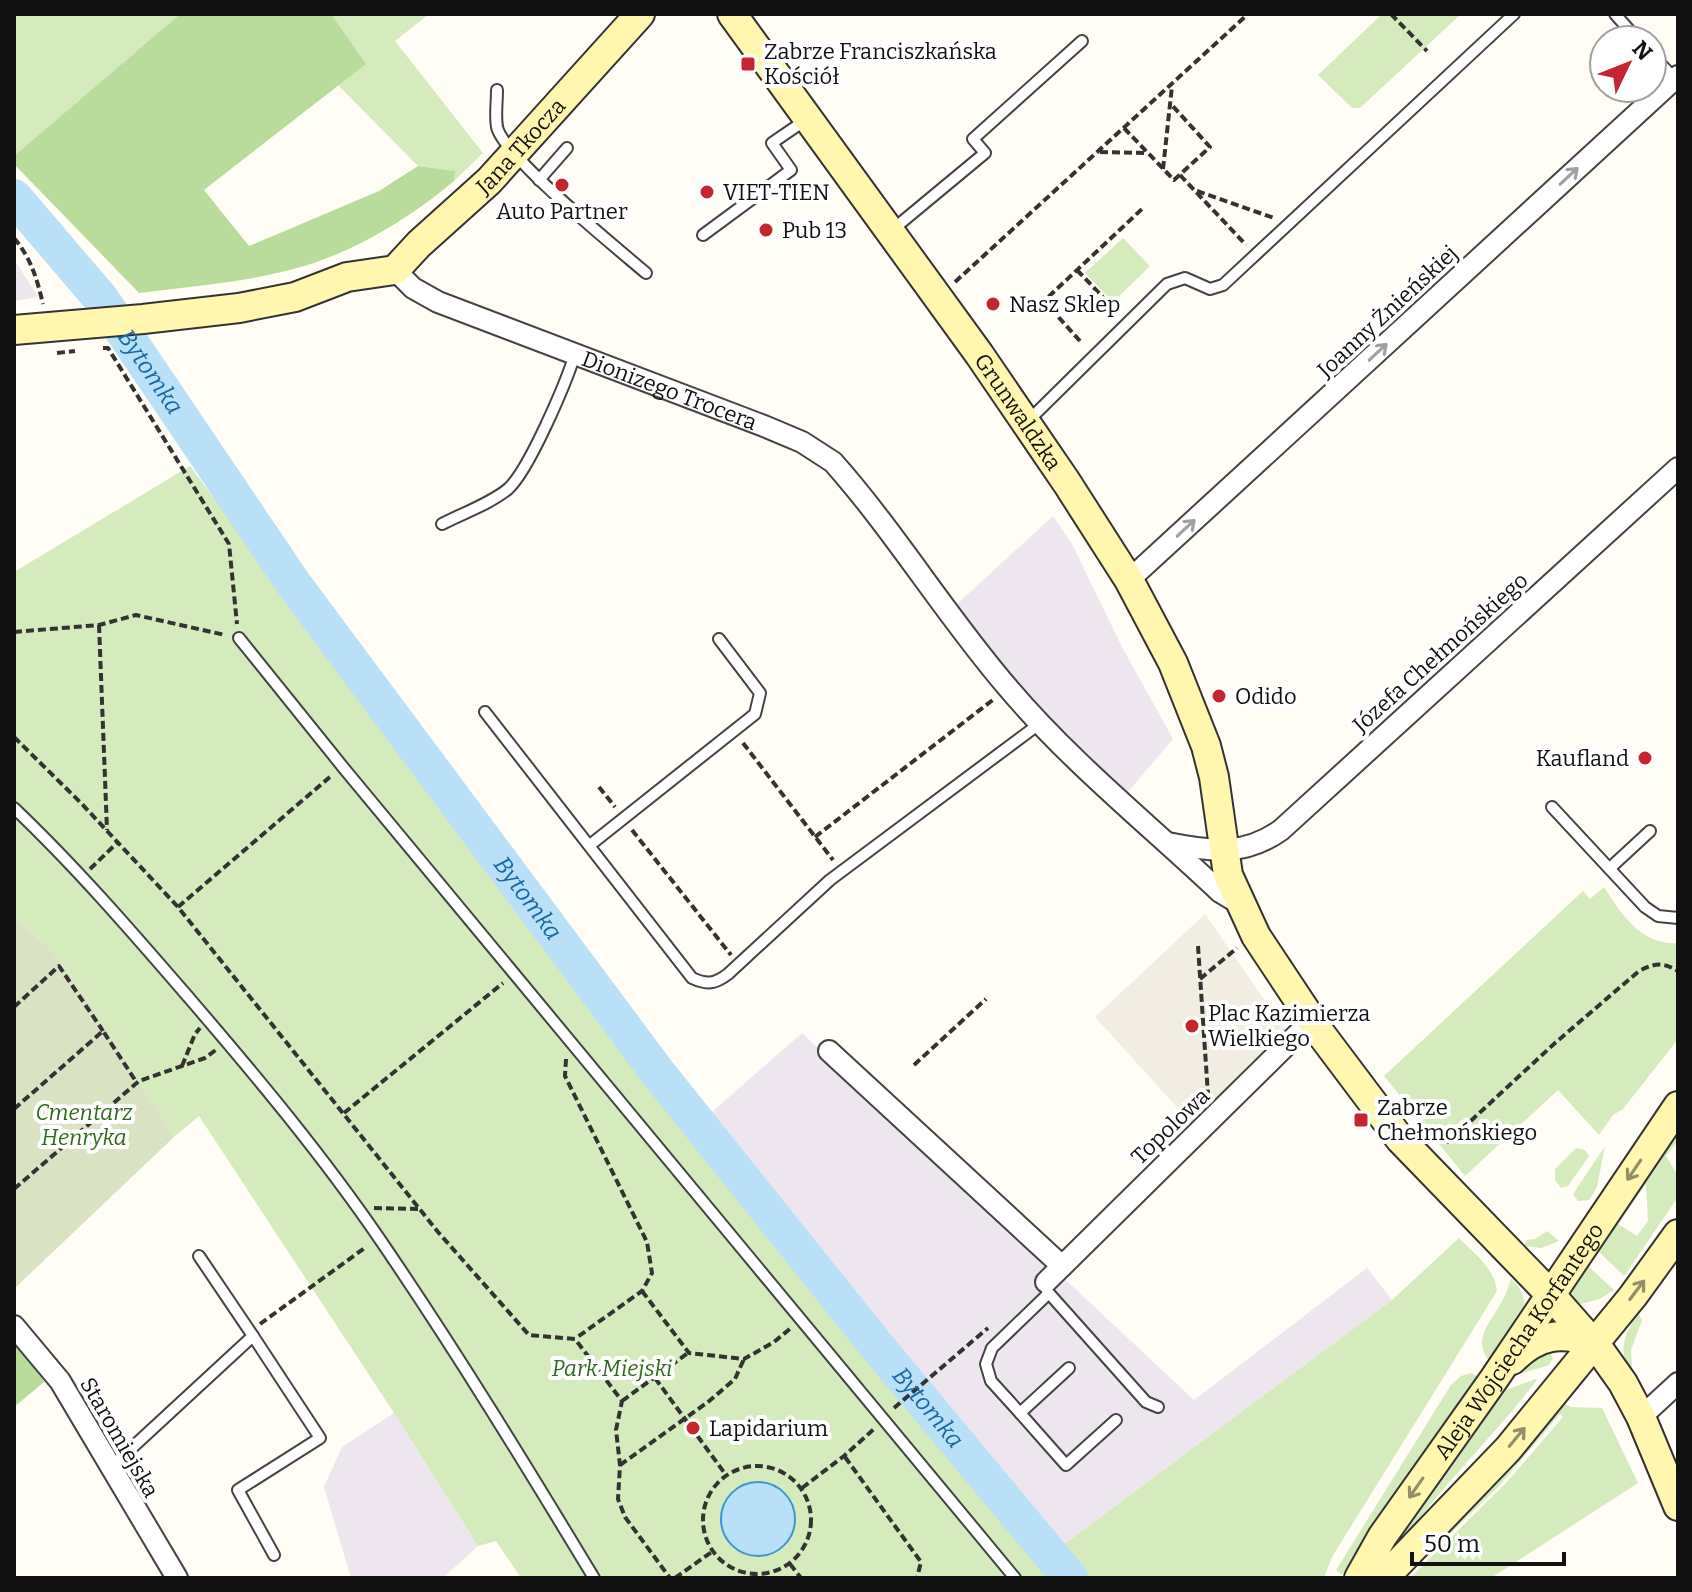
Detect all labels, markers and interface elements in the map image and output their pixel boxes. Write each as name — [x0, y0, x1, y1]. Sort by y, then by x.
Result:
north arrow — [1588, 24, 1668, 104]
text: N — [1627, 35, 1658, 66]
place label: Zabrze Franciszkańska Kościół — [764, 38, 997, 90]
marker: Zabrze Franciszkańska Kościół — [739, 55, 757, 73]
street label: Jana Tkocza — [470, 93, 571, 201]
one-way arrow — [1559, 168, 1579, 186]
marker: Auto Partner — [553, 176, 571, 194]
place label: VIET-TIEN — [723, 179, 830, 206]
marker: VIET-TIEN — [698, 183, 716, 201]
place label: Auto Partner — [496, 198, 628, 225]
place label: Pub 13 — [782, 217, 847, 244]
marker: Pub 13 — [757, 221, 775, 239]
street label: Joanny Żnieńskiej — [1311, 240, 1463, 384]
place label: Nasz Sklep — [1009, 291, 1120, 318]
marker: Nasz Sklep — [984, 295, 1002, 313]
water label: Bytomka — [112, 324, 189, 419]
one-way arrow — [1367, 343, 1387, 361]
street label: Dionizego Trocera — [578, 345, 761, 436]
street label: Grunwaldzka — [968, 348, 1067, 476]
one-way arrow — [1176, 518, 1196, 537]
street label: Józefa Chełmońskiego — [1346, 567, 1533, 739]
place label: Odido — [1235, 683, 1297, 710]
marker: Odido — [1210, 687, 1228, 705]
place label: Kaufland — [1536, 745, 1629, 772]
marker: Kaufland — [1636, 749, 1654, 767]
water label: Bytomka — [488, 851, 568, 945]
place label: Plac Kazimierza Wielkiego — [1208, 1000, 1370, 1052]
marker: Plac Kazimierza Wielkiego — [1183, 1017, 1201, 1035]
street label: Topolowa — [1126, 1083, 1215, 1170]
place label: Zabrze Chełmońskiego — [1377, 1094, 1537, 1146]
park label: Cmentarz Henryka — [36, 1099, 133, 1151]
marker: Zabrze Chełmońskiego — [1352, 1111, 1370, 1129]
one-way arrow — [1625, 1158, 1641, 1181]
street label: Aleja Wojciecha Korfantego — [1428, 1218, 1609, 1465]
one-way arrow — [1629, 1280, 1646, 1301]
park label: Park Miejski — [552, 1355, 672, 1382]
water label: Bytomka — [887, 1362, 970, 1454]
street label: Staromiejska — [74, 1372, 165, 1502]
place label: Lapidarium — [709, 1415, 828, 1442]
marker: Lapidarium — [684, 1419, 702, 1437]
one-way arrow — [1508, 1428, 1526, 1448]
one-way arrow — [1408, 1477, 1424, 1499]
scale bar — [1412, 1516, 1564, 1566]
text: 50 m — [1424, 1530, 1480, 1558]

